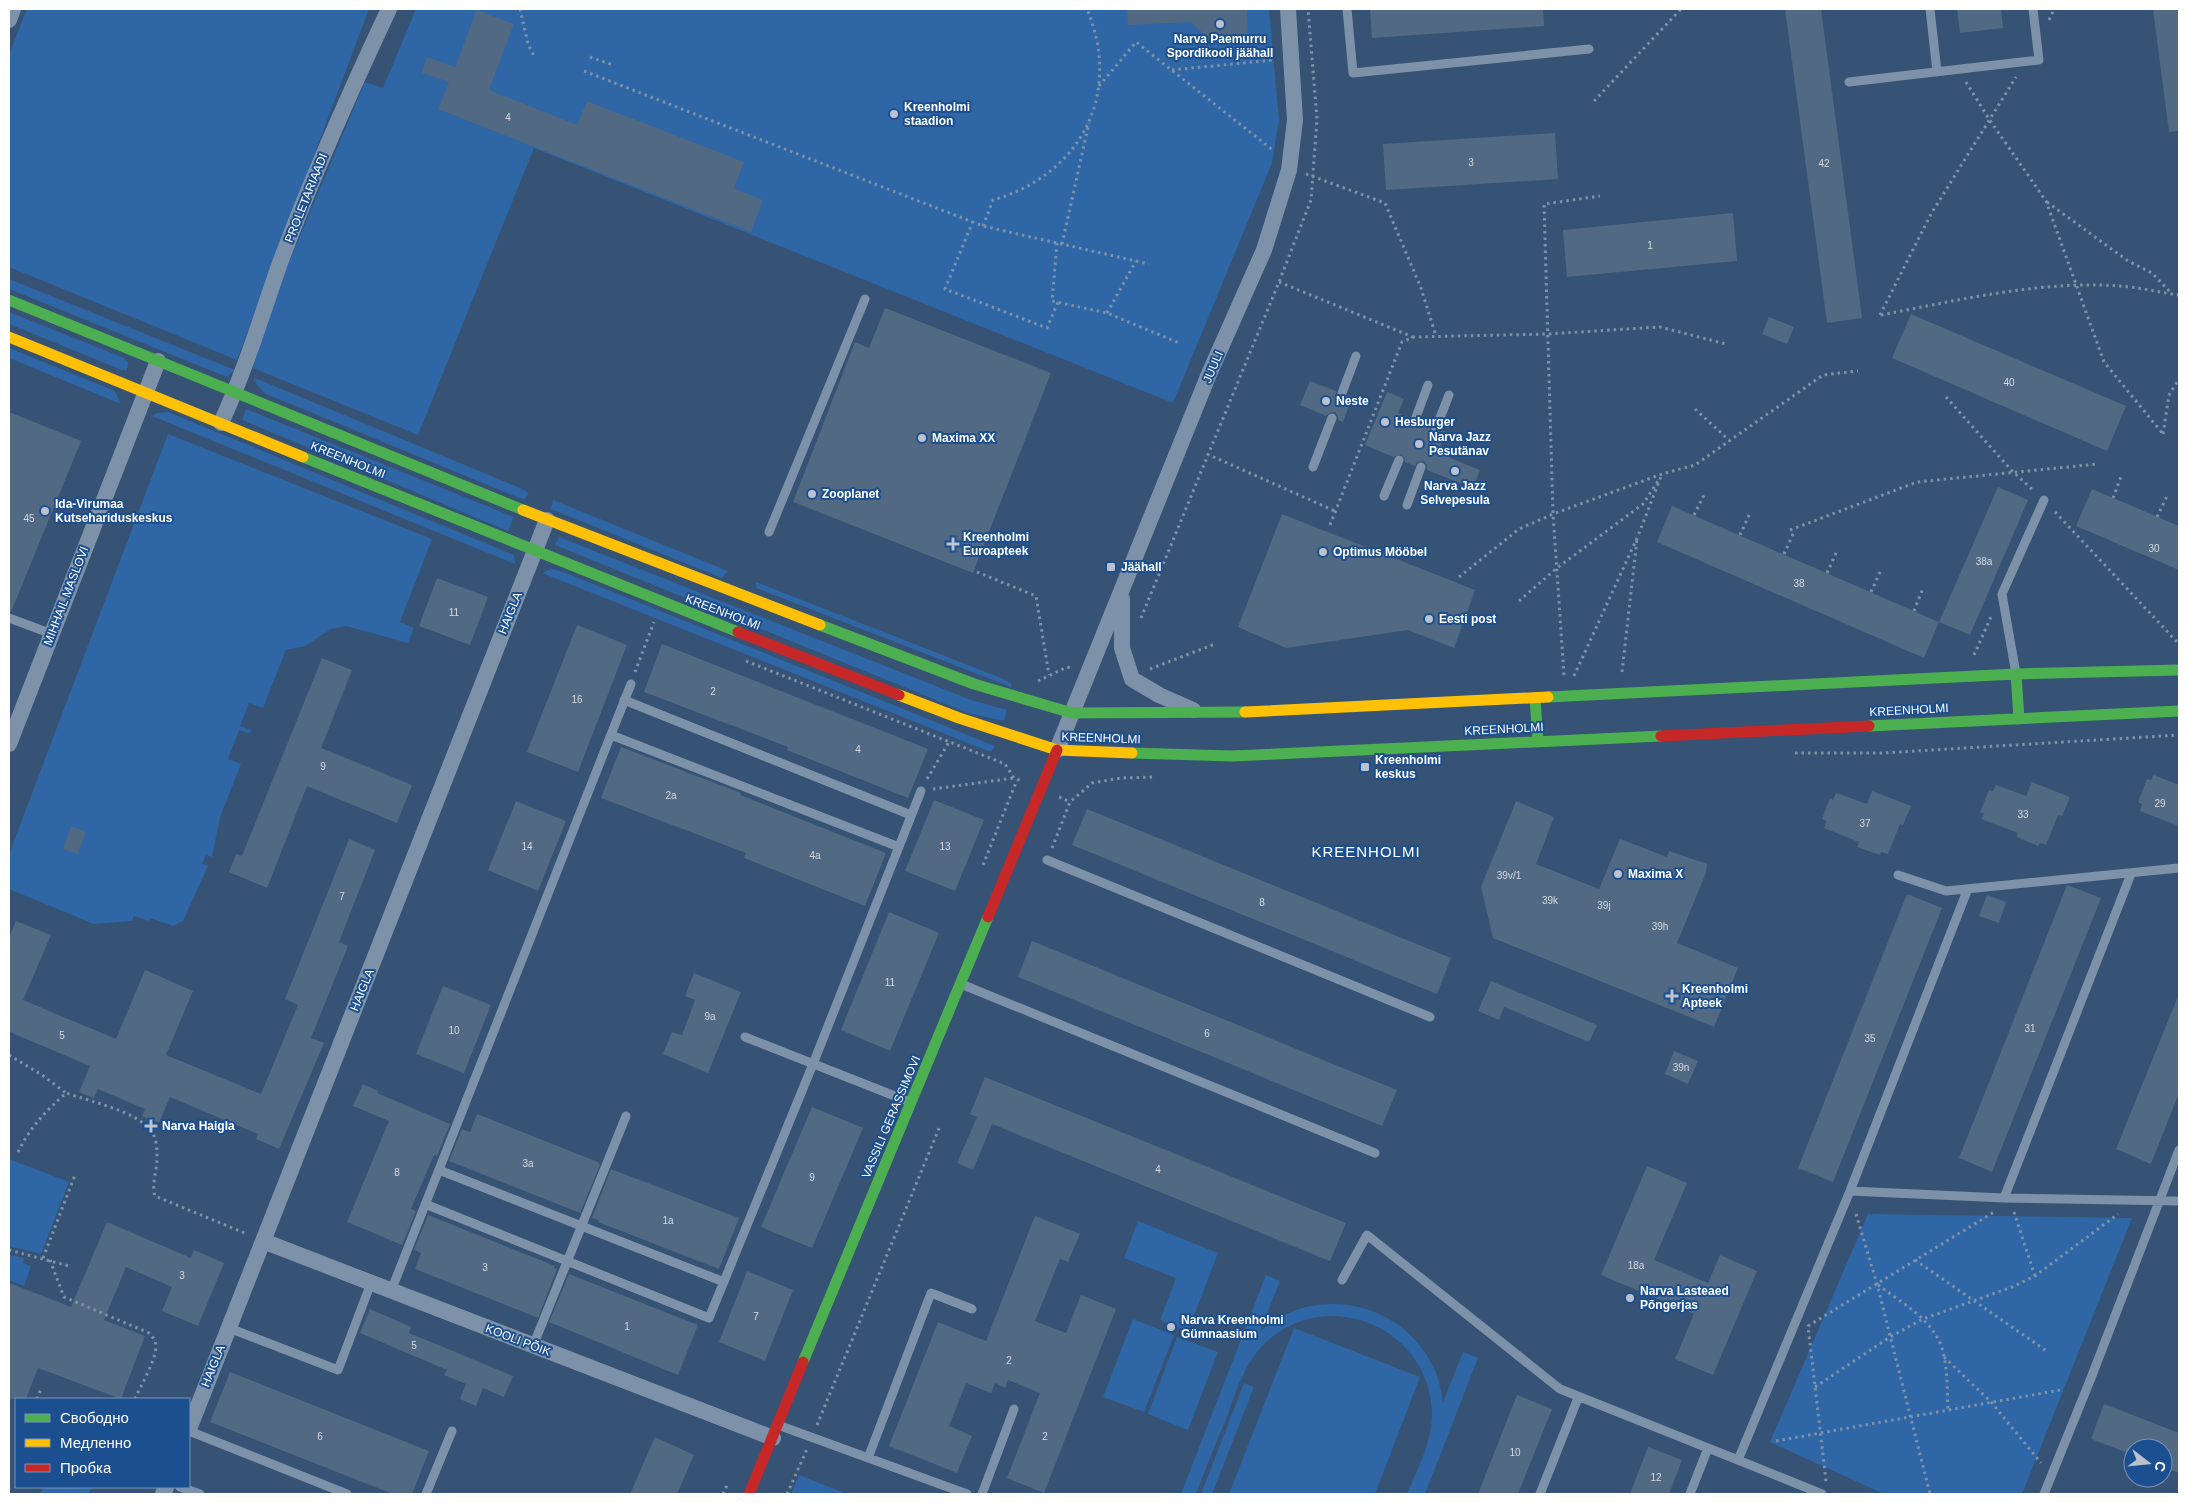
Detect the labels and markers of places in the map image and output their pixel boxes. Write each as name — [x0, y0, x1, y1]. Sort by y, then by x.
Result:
marker: Narva Paemurru Spordikooli jäähall — [1214, 18, 1226, 30]
place label: Narva Paemurru Spordikooli jäähall — [1167, 32, 1273, 60]
place label: Kreenholmi staadion — [904, 100, 970, 128]
marker: Kreenholmi staadion — [888, 108, 900, 120]
place label: Neste — [1336, 394, 1369, 408]
marker: Neste — [1320, 395, 1332, 407]
place label: Hesburger — [1395, 415, 1455, 429]
marker: Hesburger — [1379, 416, 1391, 428]
place label: Narva Jazz Pesutänav — [1429, 430, 1491, 458]
place label: Maxima XX — [932, 431, 995, 445]
marker: Maxima XX — [916, 432, 928, 444]
marker: Narva Jazz Pesutänav — [1413, 438, 1425, 450]
marker: Narva Jazz Selvepesula — [1449, 465, 1461, 477]
place label: Narva Jazz Selvepesula — [1420, 479, 1490, 507]
place label: Zooplanet — [822, 487, 879, 501]
marker: Zooplanet — [806, 488, 818, 500]
place label: Ida-Virumaa Kutsehariduskeskus — [55, 497, 173, 525]
marker: Ida-Virumaa Kutsehariduskeskus — [39, 505, 51, 517]
place label: Kreenholmi Euroapteek — [963, 530, 1029, 558]
marker: Kreenholmi Euroapteek — [947, 538, 959, 550]
place label: Optimus Mööbel — [1333, 545, 1427, 559]
marker: Optimus Mööbel — [1317, 546, 1329, 558]
place label: Jäähall — [1121, 560, 1162, 574]
marker: Jäähall — [1105, 561, 1117, 573]
place label: Eesti post — [1439, 612, 1496, 626]
marker: Eesti post — [1423, 613, 1435, 625]
place label: Kreenholmi keskus — [1375, 753, 1441, 781]
marker: Kreenholmi keskus — [1359, 761, 1371, 773]
place label: Maxima X — [1628, 867, 1683, 881]
marker: Maxima X — [1612, 868, 1624, 880]
place label: Kreenholmi Apteek — [1682, 982, 1748, 1010]
marker: Kreenholmi Apteek — [1666, 990, 1678, 1002]
marker: Narva Haigla — [144, 1119, 158, 1133]
place label: Narva Haigla — [162, 1119, 235, 1133]
place label: Narva Lasteaed Põngerjas — [1640, 1284, 1729, 1312]
marker: Narva Lasteaed Põngerjas — [1624, 1292, 1636, 1304]
place label: Narva Kreenholmi Gümnaasium — [1181, 1313, 1284, 1341]
marker: Narva Kreenholmi Gümnaasium — [1165, 1321, 1177, 1333]

